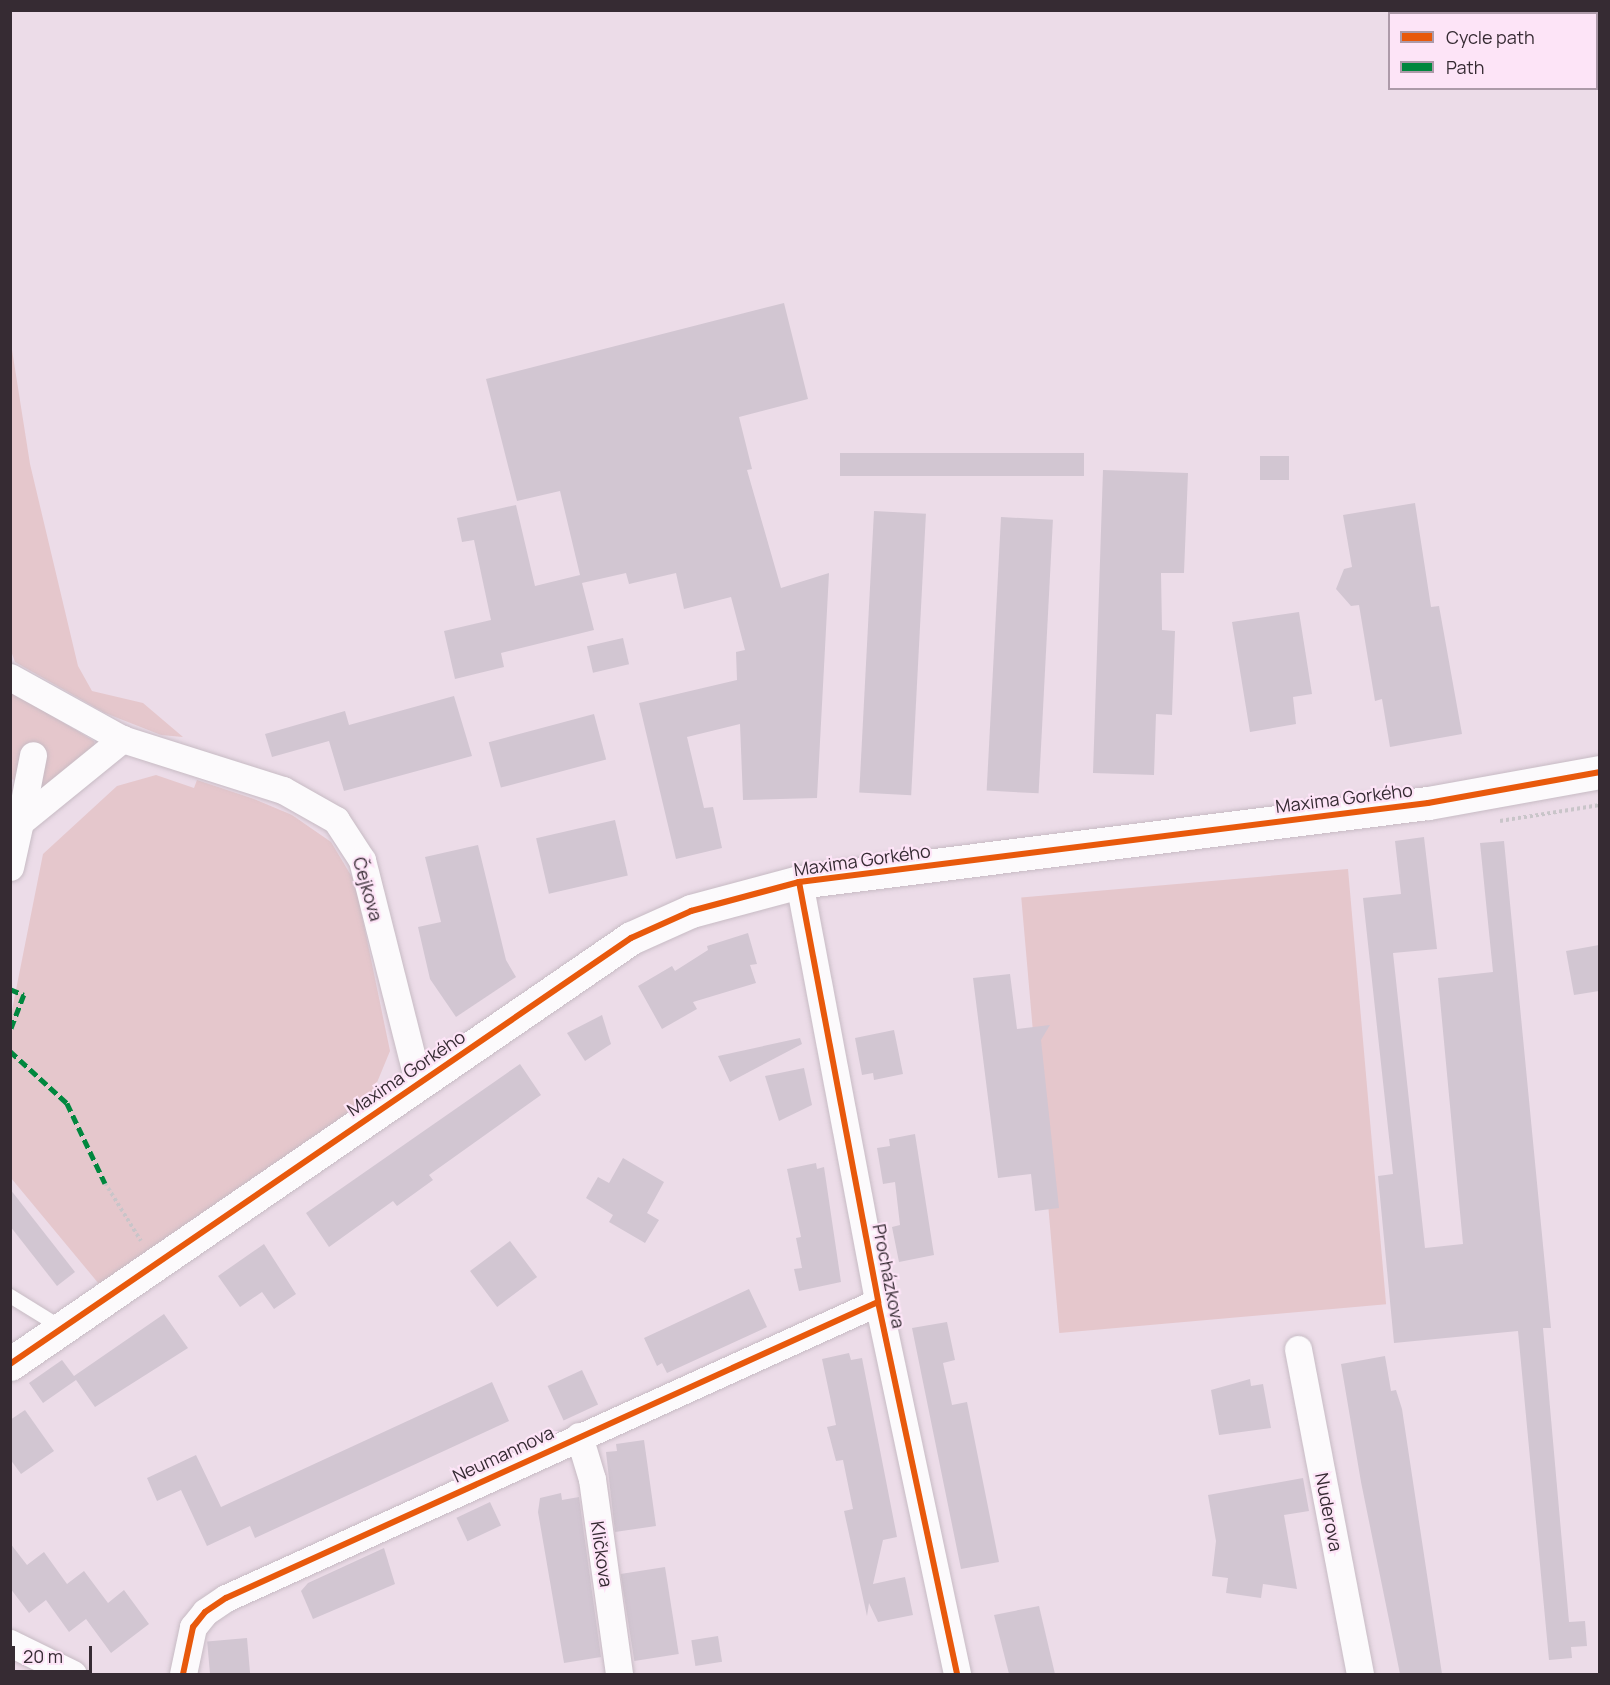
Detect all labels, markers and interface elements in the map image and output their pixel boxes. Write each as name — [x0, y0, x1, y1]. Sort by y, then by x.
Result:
legend — [1388, 12, 1598, 90]
text: Cycle path — [1446, 25, 1535, 49]
text: Path — [1446, 55, 1484, 79]
street label: Maxima Gorkého — [1274, 779, 1414, 817]
street label: Maxima Gorkého — [792, 840, 932, 880]
street label: Čejkova — [349, 855, 387, 923]
street label: Maxima Gorkého — [343, 1025, 469, 1121]
street label: Procházkova — [868, 1222, 910, 1330]
street label: Neumannova — [449, 1421, 557, 1487]
street label: Nuderova — [1311, 1471, 1347, 1553]
street label: Kličkova — [587, 1519, 617, 1589]
scale bar — [15, 1634, 94, 1672]
text: 20 m — [23, 1644, 63, 1668]

